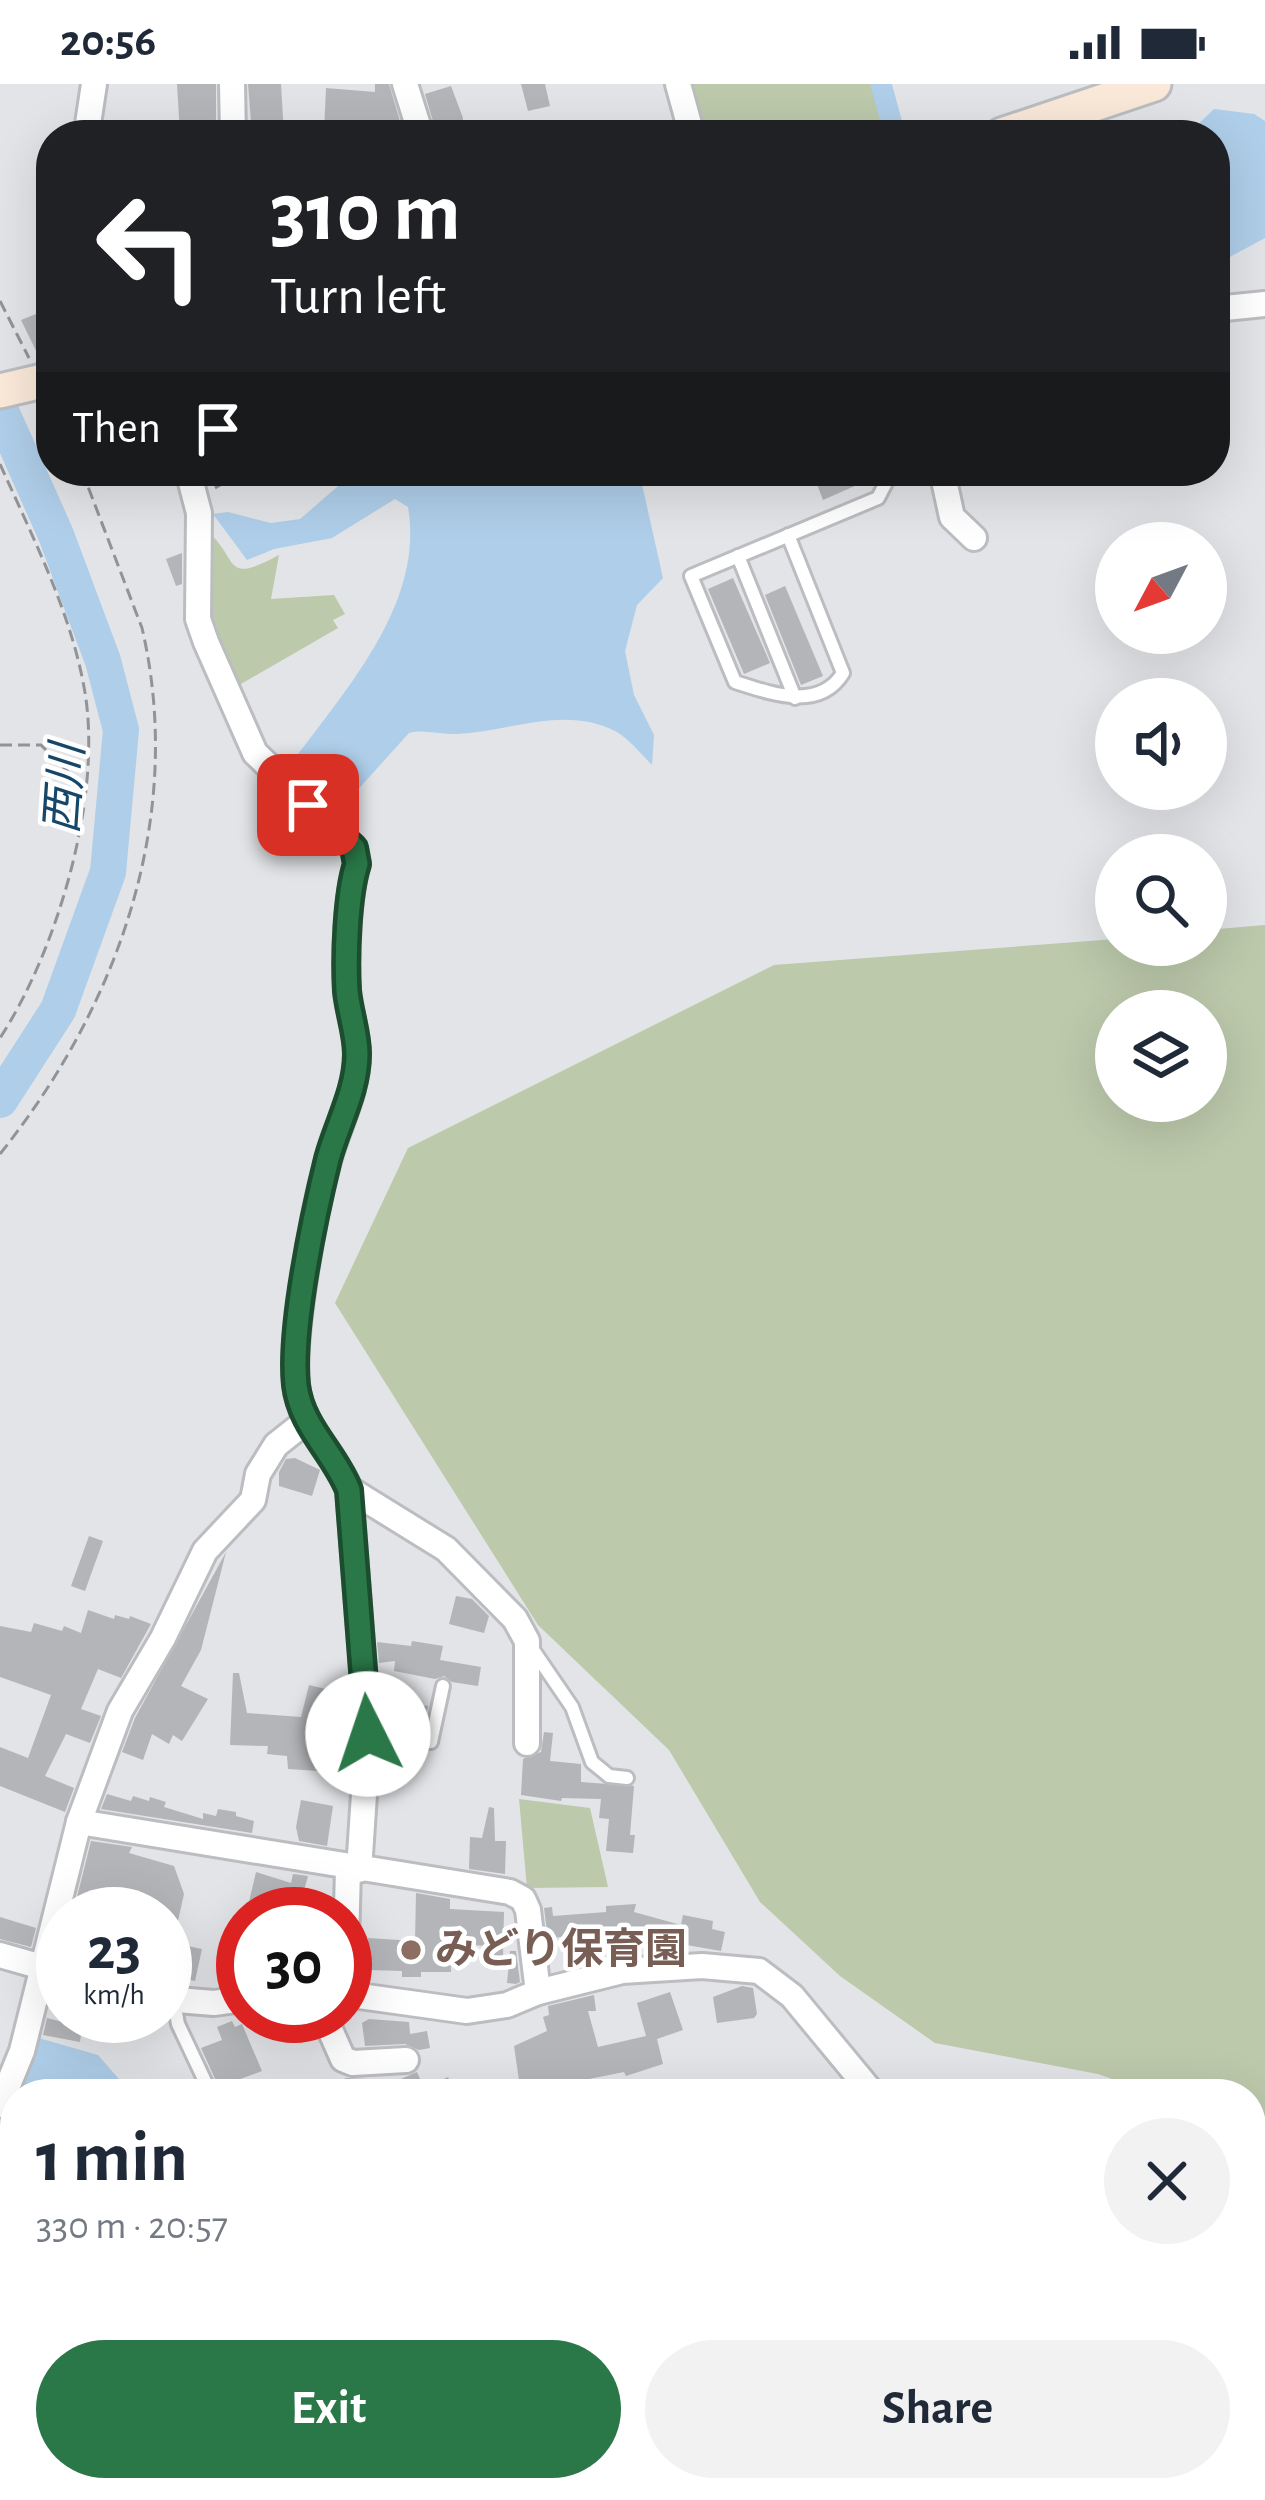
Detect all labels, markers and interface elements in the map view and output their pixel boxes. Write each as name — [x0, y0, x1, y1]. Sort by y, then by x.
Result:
text: 20:56 — [60, 19, 156, 64]
icon: left — [72, 168, 228, 324]
text: 310 m — [270, 172, 461, 256]
text: Turn left — [270, 270, 446, 324]
icon: arrive — [185, 396, 251, 462]
text: Then — [72, 406, 161, 451]
north arrow — [1095, 522, 1227, 654]
map controls — [1095, 522, 1227, 1122]
button: sound — [1095, 678, 1227, 810]
water label: 西川 — [40, 739, 92, 835]
pin — [257, 754, 359, 856]
icon: arrive — [275, 772, 341, 838]
button: search — [1095, 834, 1227, 966]
button: layers — [1095, 990, 1227, 1122]
position arrow — [305, 1671, 431, 1797]
speed limit sign: 30 — [216, 1887, 372, 2043]
text: 23 — [87, 1920, 141, 1980]
place label: みどり保育園 — [435, 1927, 687, 1971]
marker: みどり保育園 — [398, 1937, 424, 1963]
text: km/h — [83, 1980, 145, 2010]
button: close — [1104, 2118, 1230, 2244]
text: 1 min — [36, 2122, 188, 2194]
text: 330 m · 20:57 — [36, 2207, 228, 2246]
button: Exit — [36, 2340, 621, 2478]
button: Share — [645, 2340, 1230, 2478]

